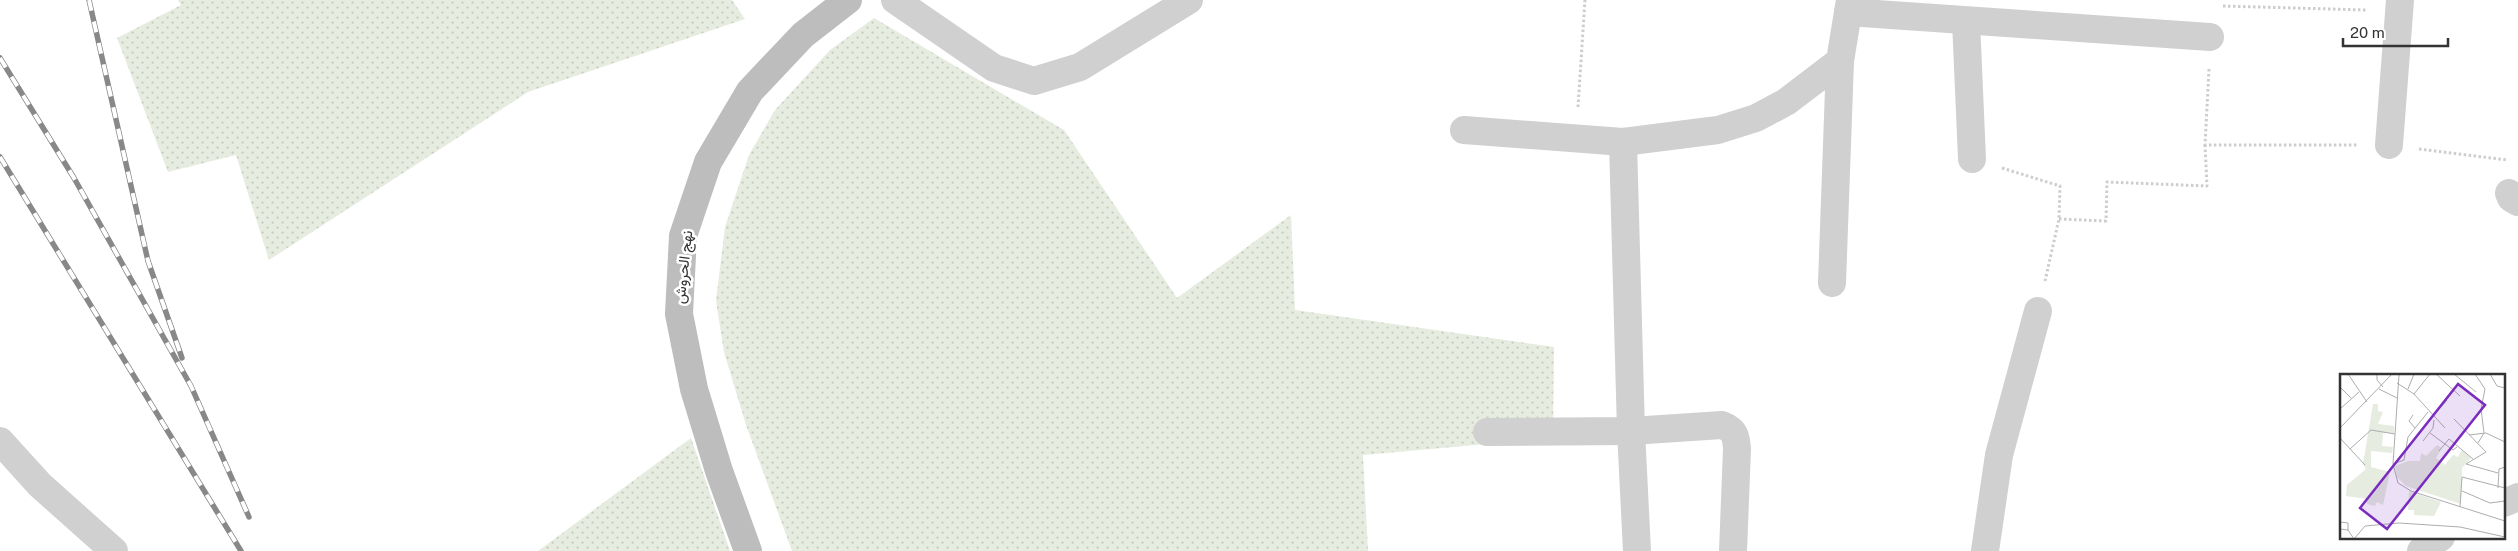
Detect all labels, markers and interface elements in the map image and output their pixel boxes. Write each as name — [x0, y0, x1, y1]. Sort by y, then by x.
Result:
scale bar — [2343, 15, 2448, 47]
text: 20 m — [2350, 24, 2385, 41]
street label: نهج الحروش — [671, 229, 698, 305]
inset map — [2340, 374, 2506, 538]

